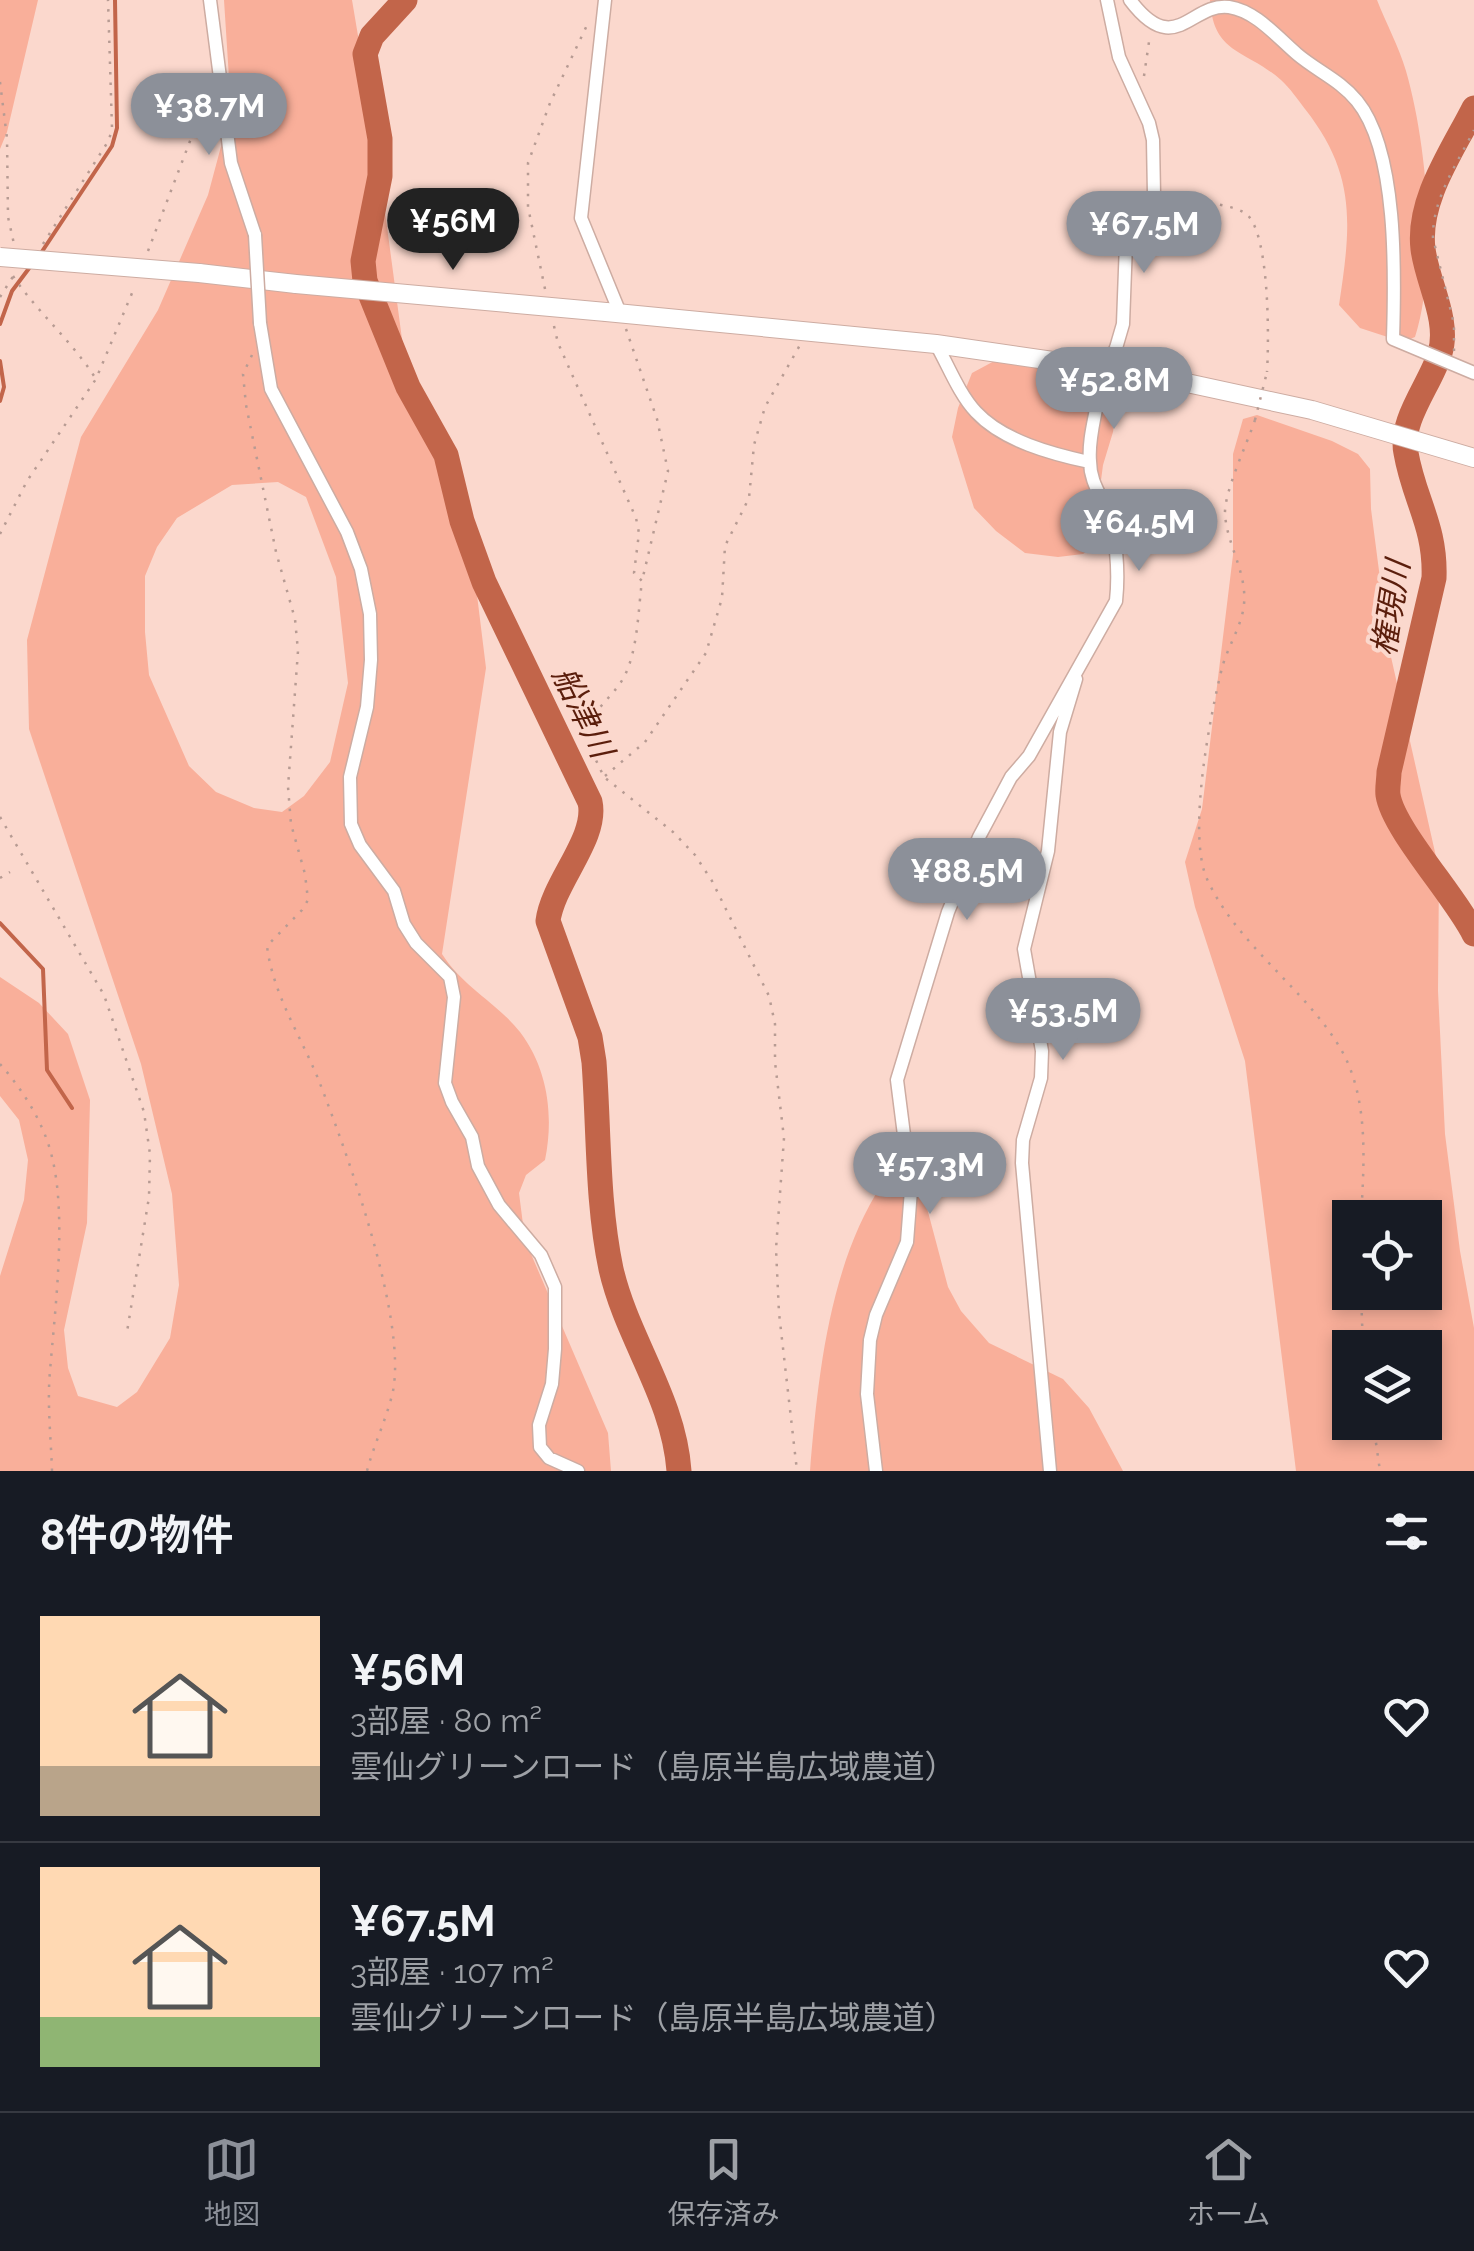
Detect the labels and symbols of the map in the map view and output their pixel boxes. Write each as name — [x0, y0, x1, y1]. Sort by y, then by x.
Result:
pin: ¥38.7M — [128, 73, 290, 158]
pin: ¥56M — [394, 188, 512, 273]
pin: ¥67.5M — [1063, 191, 1225, 276]
pin: ¥52.8M — [1033, 347, 1195, 432]
pin: ¥64.5M — [1058, 489, 1220, 574]
water label: 権現川 — [1365, 555, 1417, 658]
water label: 船津川 — [546, 661, 622, 766]
pin: ¥88.5M — [886, 838, 1048, 923]
pin: ¥53.5M — [982, 978, 1144, 1063]
pin: ¥57.3M — [849, 1132, 1011, 1217]

